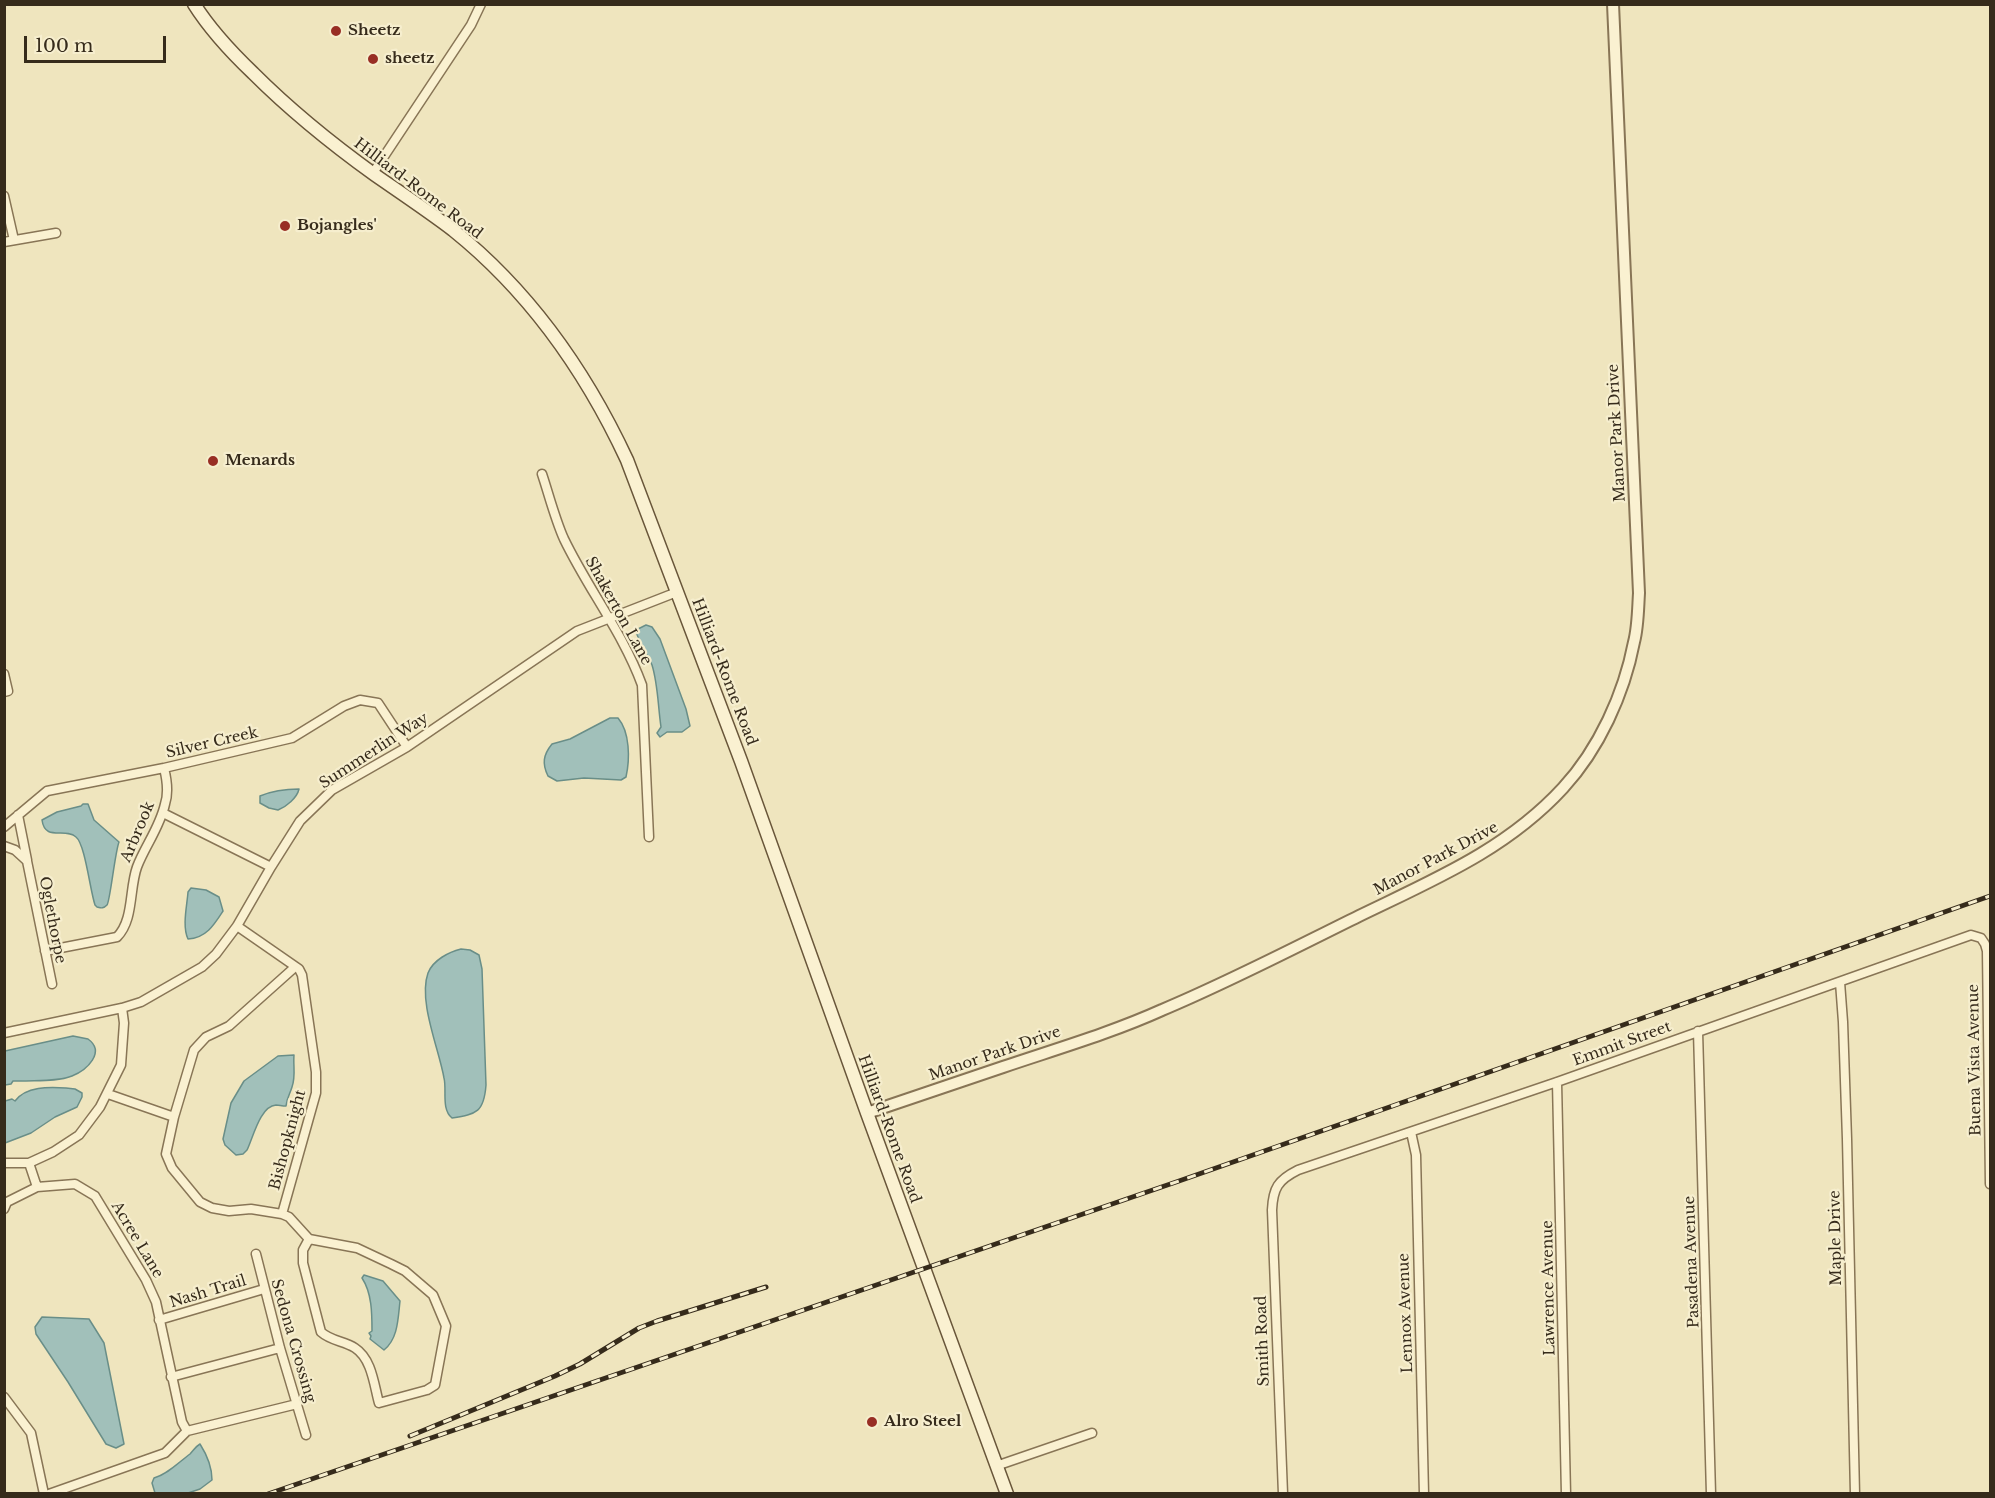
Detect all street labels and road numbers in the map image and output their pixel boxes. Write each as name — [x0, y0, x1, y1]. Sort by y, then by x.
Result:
street label: Hilliard-Rome Road — [350, 135, 486, 243]
street label: Manor Park Drive — [1604, 363, 1630, 503]
street label: Shakerton Lane — [581, 554, 655, 668]
street label: Hilliard-Rome Road — [688, 596, 760, 748]
street label: Summerlin Way — [316, 709, 432, 793]
street label: Silver Creek — [164, 724, 260, 762]
street label: Arbrook — [117, 799, 159, 865]
street label: Manor Park Drive — [1371, 819, 1501, 899]
street label: Oglethorpe — [35, 875, 69, 965]
street label: Buena Vista Avenue — [1965, 984, 1985, 1136]
street label: Emmit Street — [1570, 1018, 1674, 1070]
street label: Manor Park Drive — [927, 1023, 1063, 1085]
street label: Hilliard-Rome Road — [854, 1052, 924, 1206]
street label: Bishopknight — [266, 1088, 310, 1192]
street label: Maple Drive — [1826, 1190, 1846, 1286]
street label: Pasadena Avenue — [1681, 1196, 1703, 1328]
street label: Acree Lane — [107, 1199, 167, 1281]
street label: Lawrence Avenue — [1539, 1220, 1559, 1356]
street label: Lennox Avenue — [1395, 1253, 1417, 1373]
street label: Nash Trail — [168, 1272, 248, 1312]
street label: Sedona Crossing — [267, 1277, 319, 1405]
street label: Smith Road — [1252, 1295, 1274, 1387]

